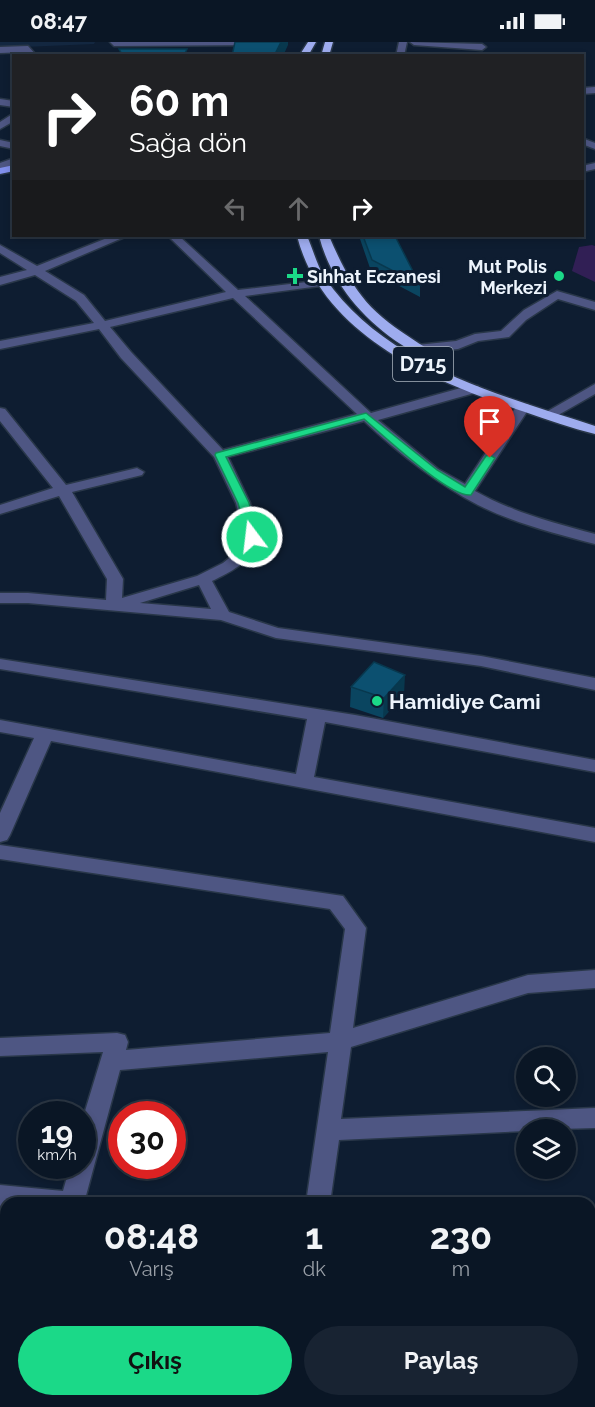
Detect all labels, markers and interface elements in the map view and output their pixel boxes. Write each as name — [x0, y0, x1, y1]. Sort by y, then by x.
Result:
text: 08:47 — [30, 8, 87, 34]
text: 60 m — [129, 77, 229, 126]
icon: right — [30, 78, 108, 156]
text: Sağa dön — [129, 127, 247, 158]
icon: left — [219, 192, 252, 225]
icon: ahead — [282, 192, 315, 225]
icon: right — [345, 192, 378, 225]
place label: Mut Polis Merkezi — [468, 256, 547, 298]
place label: Sıhhat Eczanesi — [307, 266, 441, 287]
marker: Sıhhat Eczanesi — [288, 269, 302, 283]
marker: Mut Polis Merkezi — [552, 269, 566, 283]
road number: D715 — [393, 347, 453, 381]
pin — [464, 396, 515, 458]
icon: arrive — [473, 405, 506, 438]
position arrow — [220, 505, 284, 569]
place label: Hamidiye Cami — [389, 689, 541, 714]
marker: Hamidiye Cami — [370, 694, 384, 708]
map controls — [516, 1047, 576, 1179]
button: search — [516, 1047, 576, 1107]
speed limit sign: 30 — [108, 1101, 186, 1179]
text: 19 — [41, 1115, 73, 1150]
button: layers — [516, 1119, 576, 1179]
text: km/h — [37, 1146, 77, 1164]
text: 08:48 — [104, 1215, 199, 1257]
text: 1 — [305, 1215, 323, 1257]
text: 230 — [430, 1215, 492, 1257]
text: Varış — [129, 1257, 174, 1281]
text: dk — [303, 1257, 326, 1281]
text: m — [452, 1257, 470, 1281]
button: Çıkış — [18, 1326, 292, 1395]
button: Paylaş — [304, 1326, 578, 1395]

